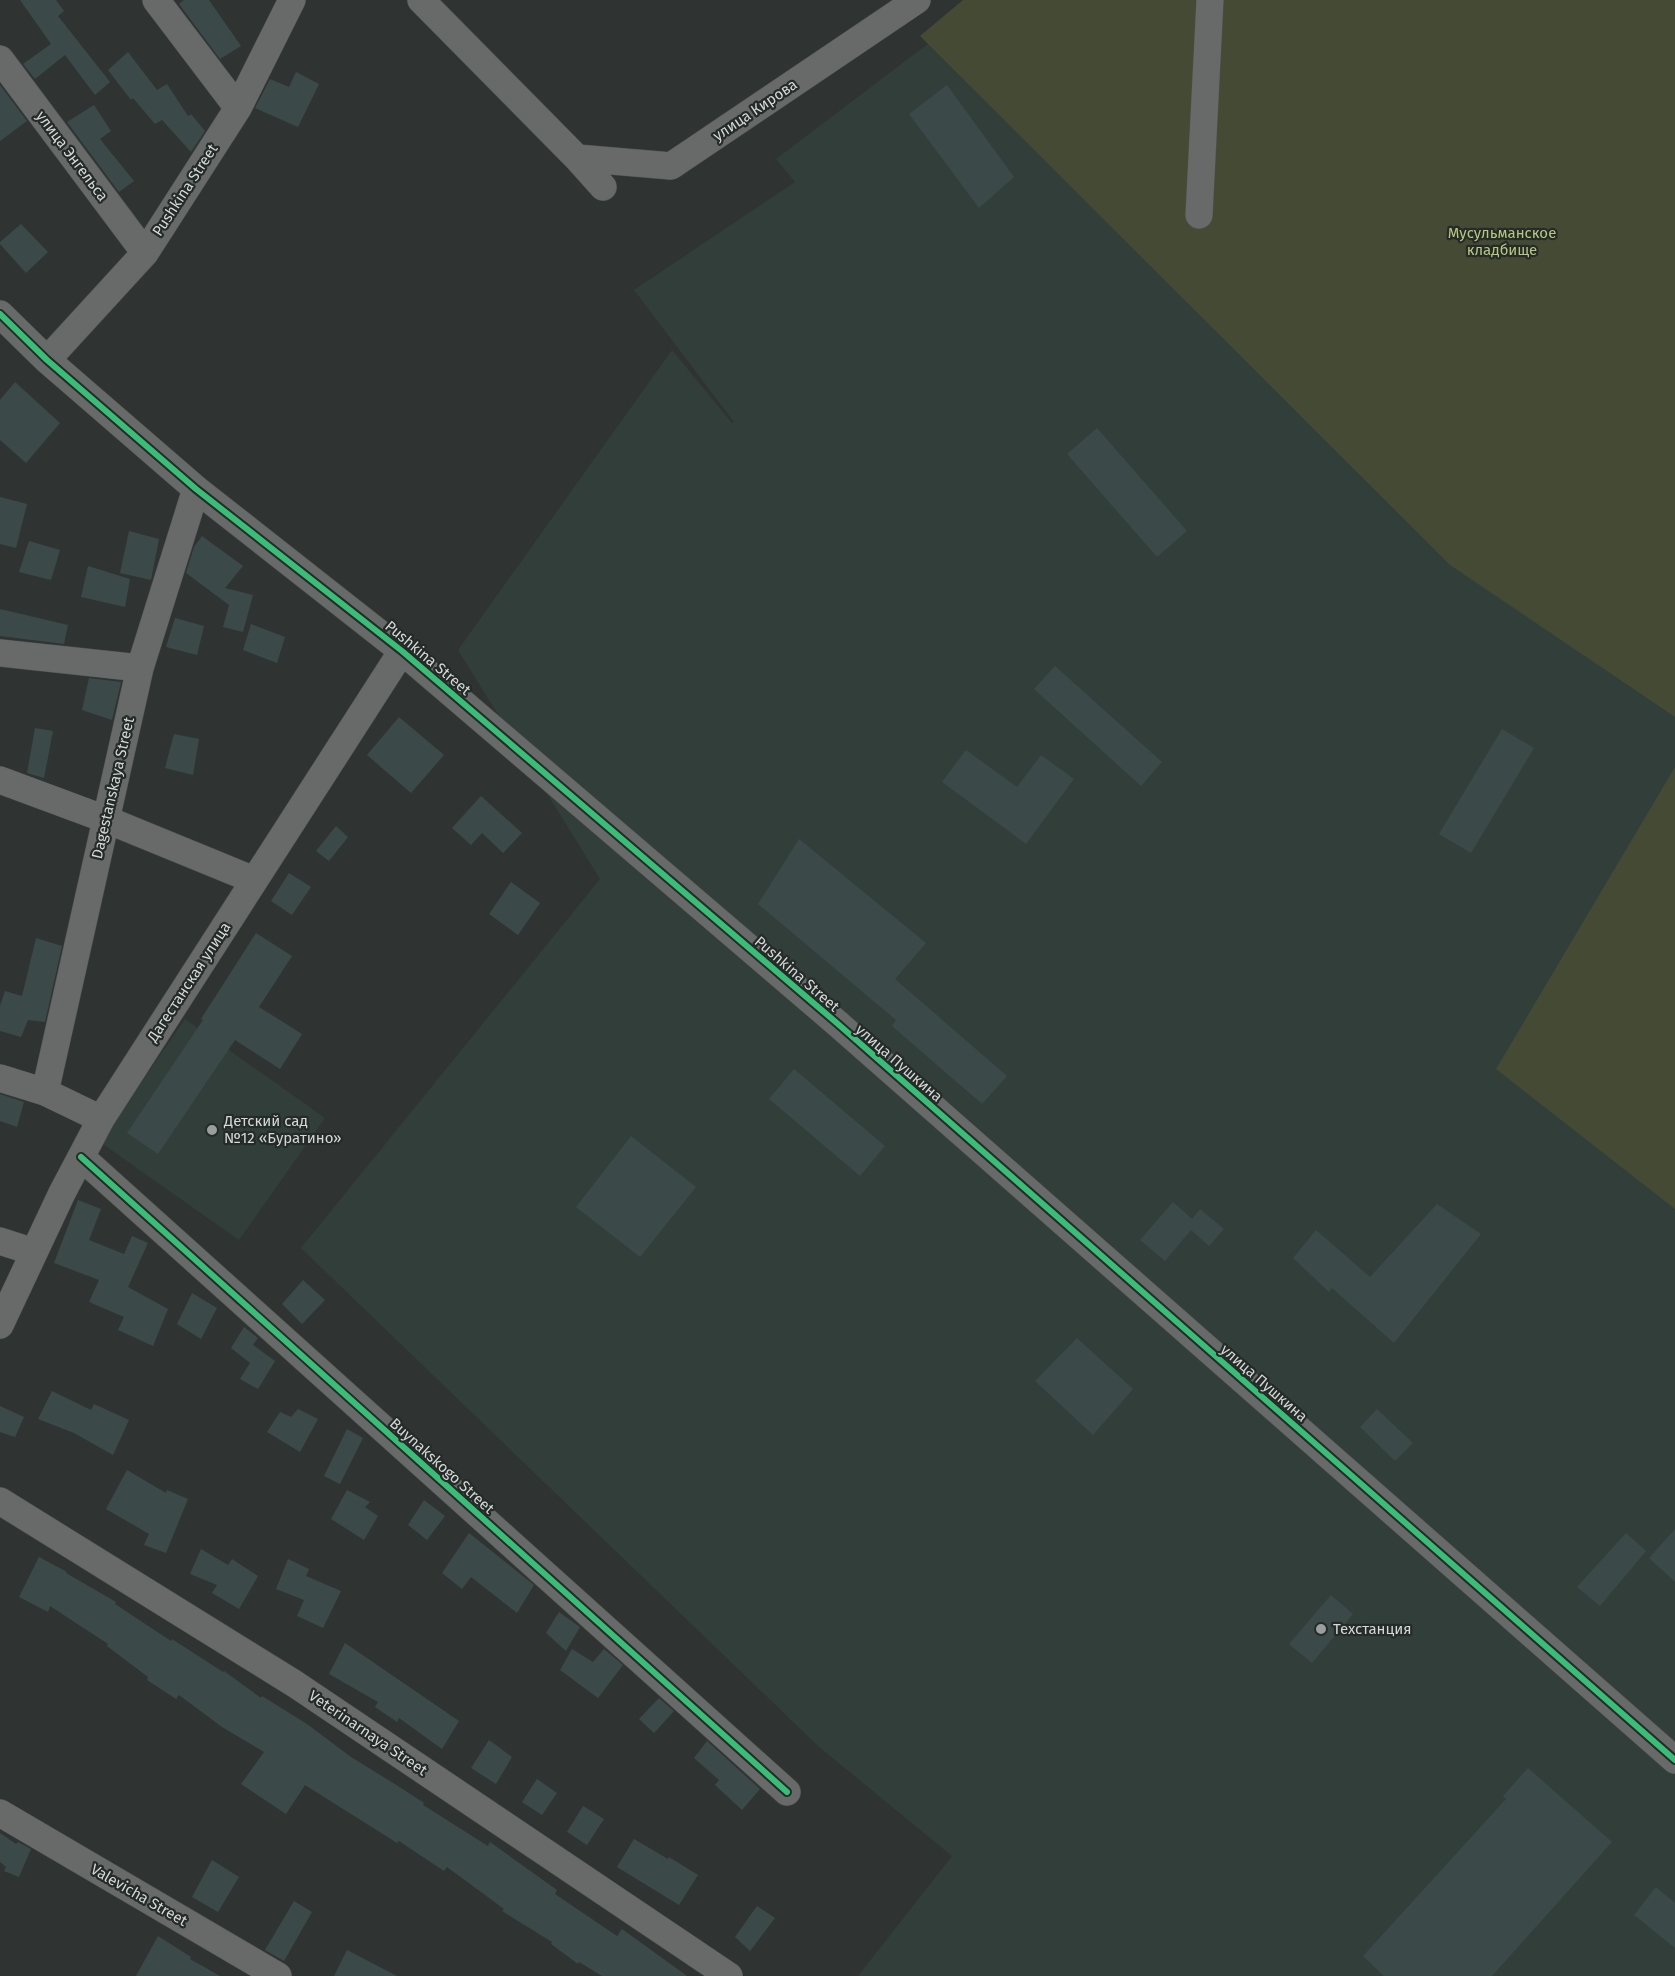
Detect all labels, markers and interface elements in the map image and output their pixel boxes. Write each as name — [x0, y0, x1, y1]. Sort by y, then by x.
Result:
street label: улица Кирова — [709, 75, 801, 145]
street label: улица Энгельса — [32, 107, 112, 205]
street label: Pushkina Street — [148, 140, 222, 240]
park label: Мусульманское кладбище — [1448, 224, 1556, 259]
street label: Pushkina Street — [381, 617, 475, 699]
street label: Dagestanskaya Street — [88, 715, 138, 861]
street label: Дагестанская улица — [143, 919, 234, 1046]
street label: Pushkina Street — [751, 932, 843, 1016]
street label: улица Пушкина — [852, 1020, 946, 1106]
place label: Детский сад №12 «Буратино» — [223, 1112, 342, 1147]
marker: Детский сад №12 «Буратино» — [205, 1123, 219, 1137]
street label: улица Пушкина — [1217, 1340, 1311, 1426]
street label: Buynakskogo Street — [386, 1414, 498, 1518]
place label: Техстанция — [1333, 1620, 1412, 1638]
marker: Техстанция — [1314, 1622, 1328, 1636]
street label: Veterinarnaya Street — [305, 1687, 431, 1780]
street label: Valevicha Street — [87, 1860, 191, 1930]

